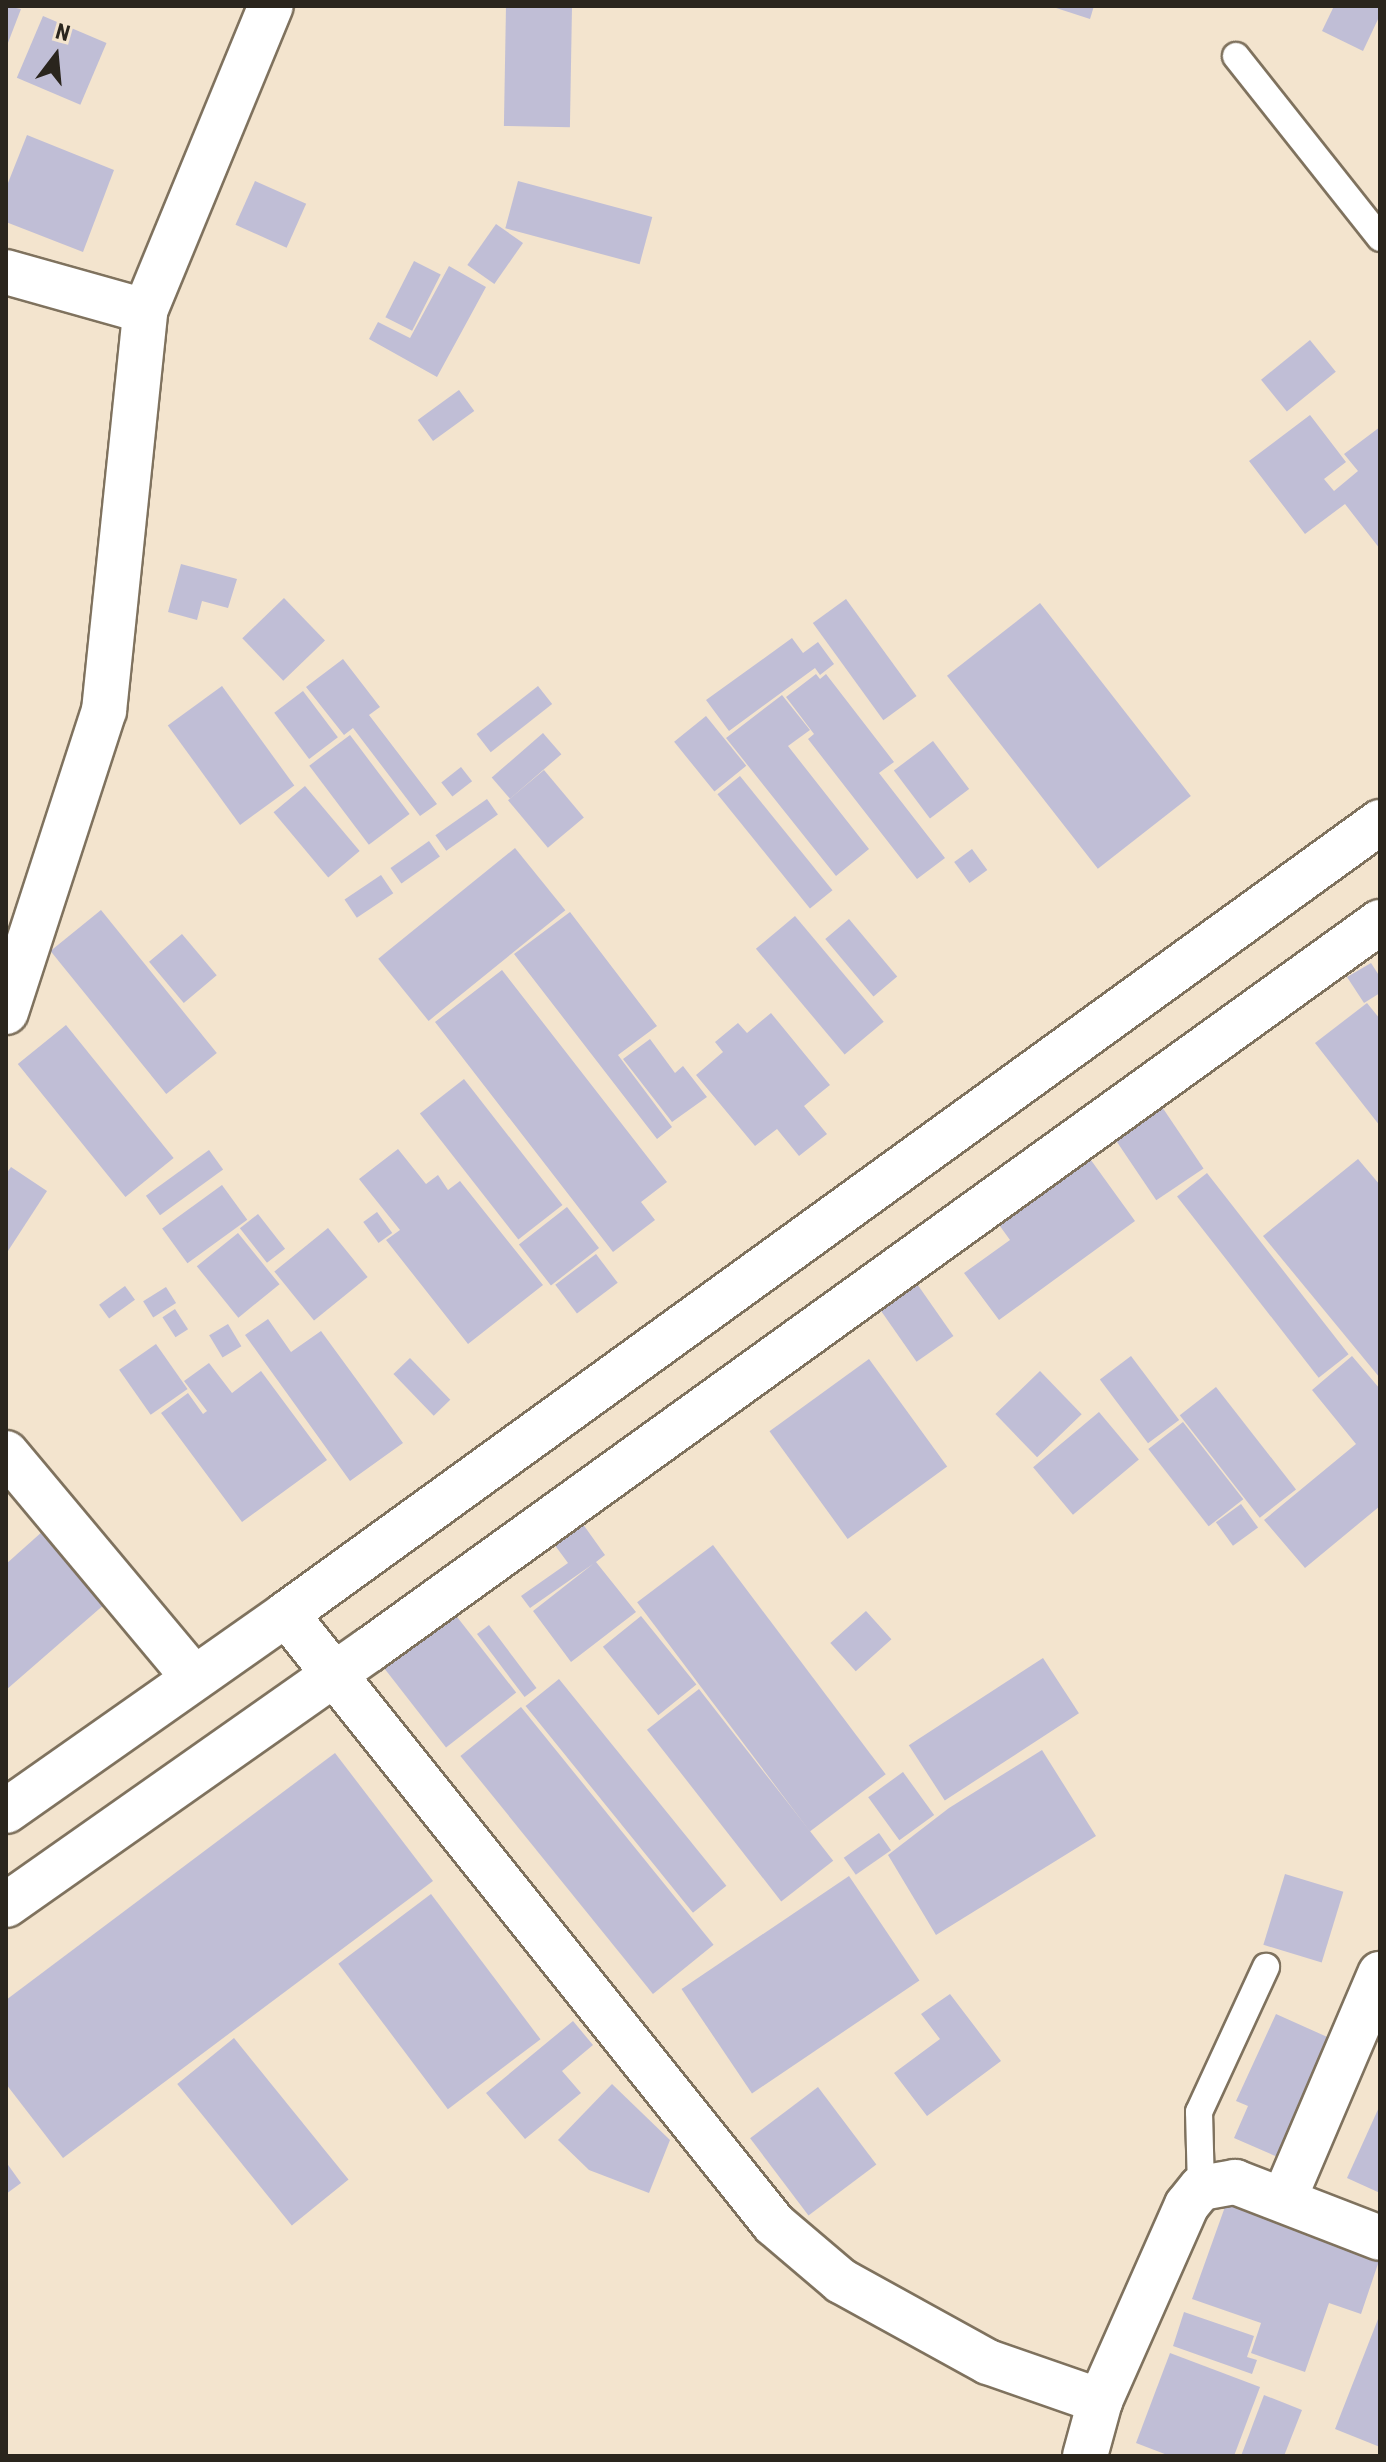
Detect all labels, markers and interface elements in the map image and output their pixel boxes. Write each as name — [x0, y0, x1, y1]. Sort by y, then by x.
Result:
north arrow — [16, 16, 96, 96]
text: N — [53, 19, 73, 46]

